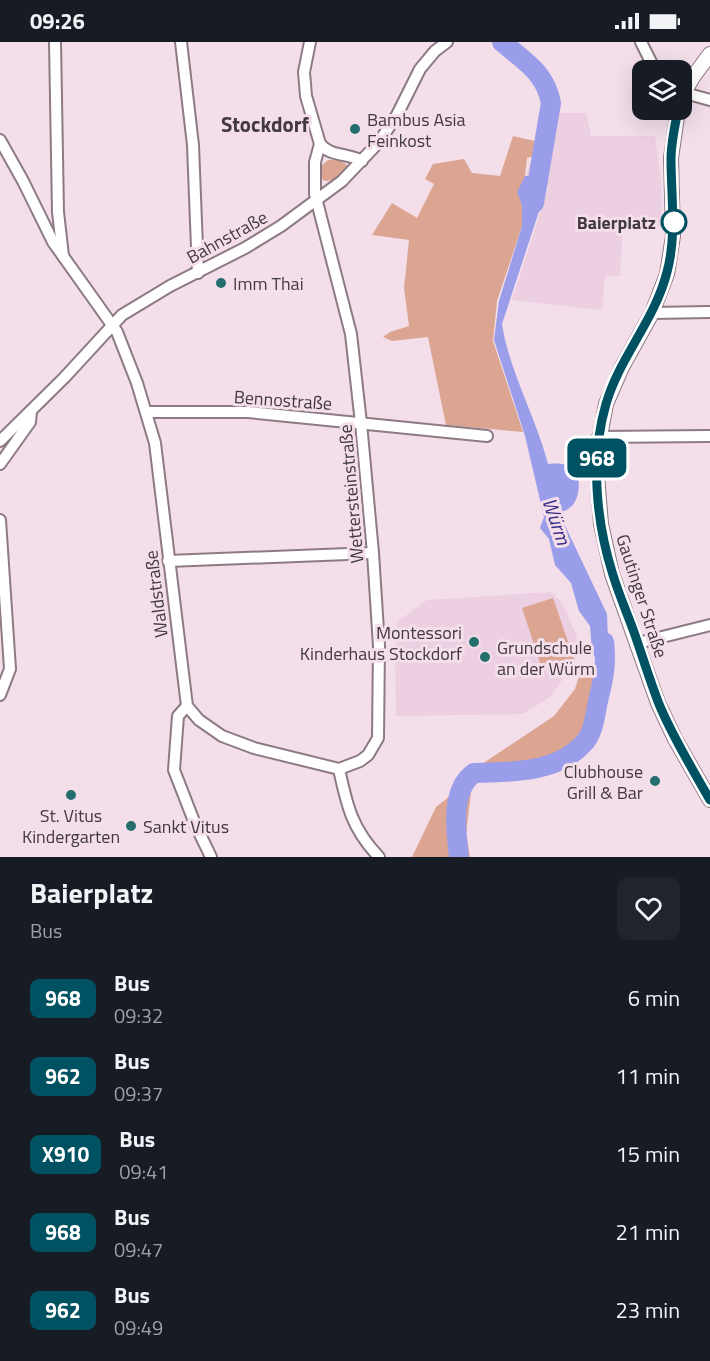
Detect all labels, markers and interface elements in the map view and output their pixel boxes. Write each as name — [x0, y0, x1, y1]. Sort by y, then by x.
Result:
text: 09:26 — [30, 4, 85, 38]
map controls — [632, 60, 692, 120]
button: layers — [632, 60, 692, 120]
place label: Bambus Asia Feinkost — [367, 106, 466, 154]
district label: Stockdorf — [221, 108, 310, 140]
marker: Bambus Asia Feinkost — [348, 122, 362, 136]
street label: Bahnstraße — [182, 204, 272, 270]
place label: Baierplatz — [577, 209, 656, 236]
marker: Baierplatz — [661, 209, 687, 235]
place label: Imm Thai — [233, 270, 304, 297]
marker: Imm Thai — [214, 276, 228, 290]
street label: Bennostraße — [233, 383, 333, 417]
street label: Wettersteinstraße — [331, 423, 371, 565]
line badge: 968 — [562, 438, 632, 478]
text: 968 — [579, 442, 615, 474]
water label: Würm — [535, 493, 580, 549]
street label: Gautinger Straße — [609, 531, 675, 661]
street label: Waldstraße — [137, 549, 175, 639]
place label: Montessori Kinderhaus Stockdorf — [300, 619, 462, 667]
place label: Grundschule an der Würm — [497, 634, 595, 682]
marker: Montessori Kinderhaus Stockdorf — [467, 635, 481, 649]
marker: Grundschule an der Würm — [478, 650, 492, 664]
place label: Clubhouse Grill & Bar — [564, 758, 643, 806]
marker: Clubhouse Grill & Bar — [648, 774, 662, 788]
marker: St. Vitus Kindergarten — [64, 788, 78, 802]
place label: St. Vitus Kindergarten — [22, 802, 120, 850]
place label: Sankt Vitus — [143, 813, 229, 840]
marker: Sankt Vitus — [124, 819, 138, 833]
text: Baierplatz — [30, 871, 153, 914]
button: heart — [617, 877, 680, 940]
text: Bus — [30, 915, 62, 946]
text: Bus — [114, 966, 150, 1000]
text: 6 min — [628, 981, 680, 1015]
text: 968 — [45, 982, 81, 1014]
text: 09:32 — [114, 1000, 163, 1031]
text: Bus — [114, 1044, 150, 1078]
text: 11 min — [615, 1059, 680, 1093]
text: 962 — [45, 1060, 81, 1092]
text: 09:37 — [114, 1078, 163, 1109]
text: Bus — [119, 1122, 155, 1156]
text: 15 min — [615, 1137, 680, 1171]
text: X910 — [42, 1138, 89, 1170]
text: 09:41 — [119, 1156, 168, 1187]
text: Bus — [114, 1200, 150, 1234]
text: 21 min — [615, 1215, 680, 1249]
text: 968 — [45, 1216, 81, 1248]
text: 09:47 — [114, 1234, 163, 1265]
text: Bus — [114, 1278, 150, 1312]
text: 23 min — [615, 1293, 680, 1327]
text: 962 — [45, 1294, 81, 1326]
text: 09:49 — [114, 1312, 163, 1343]

